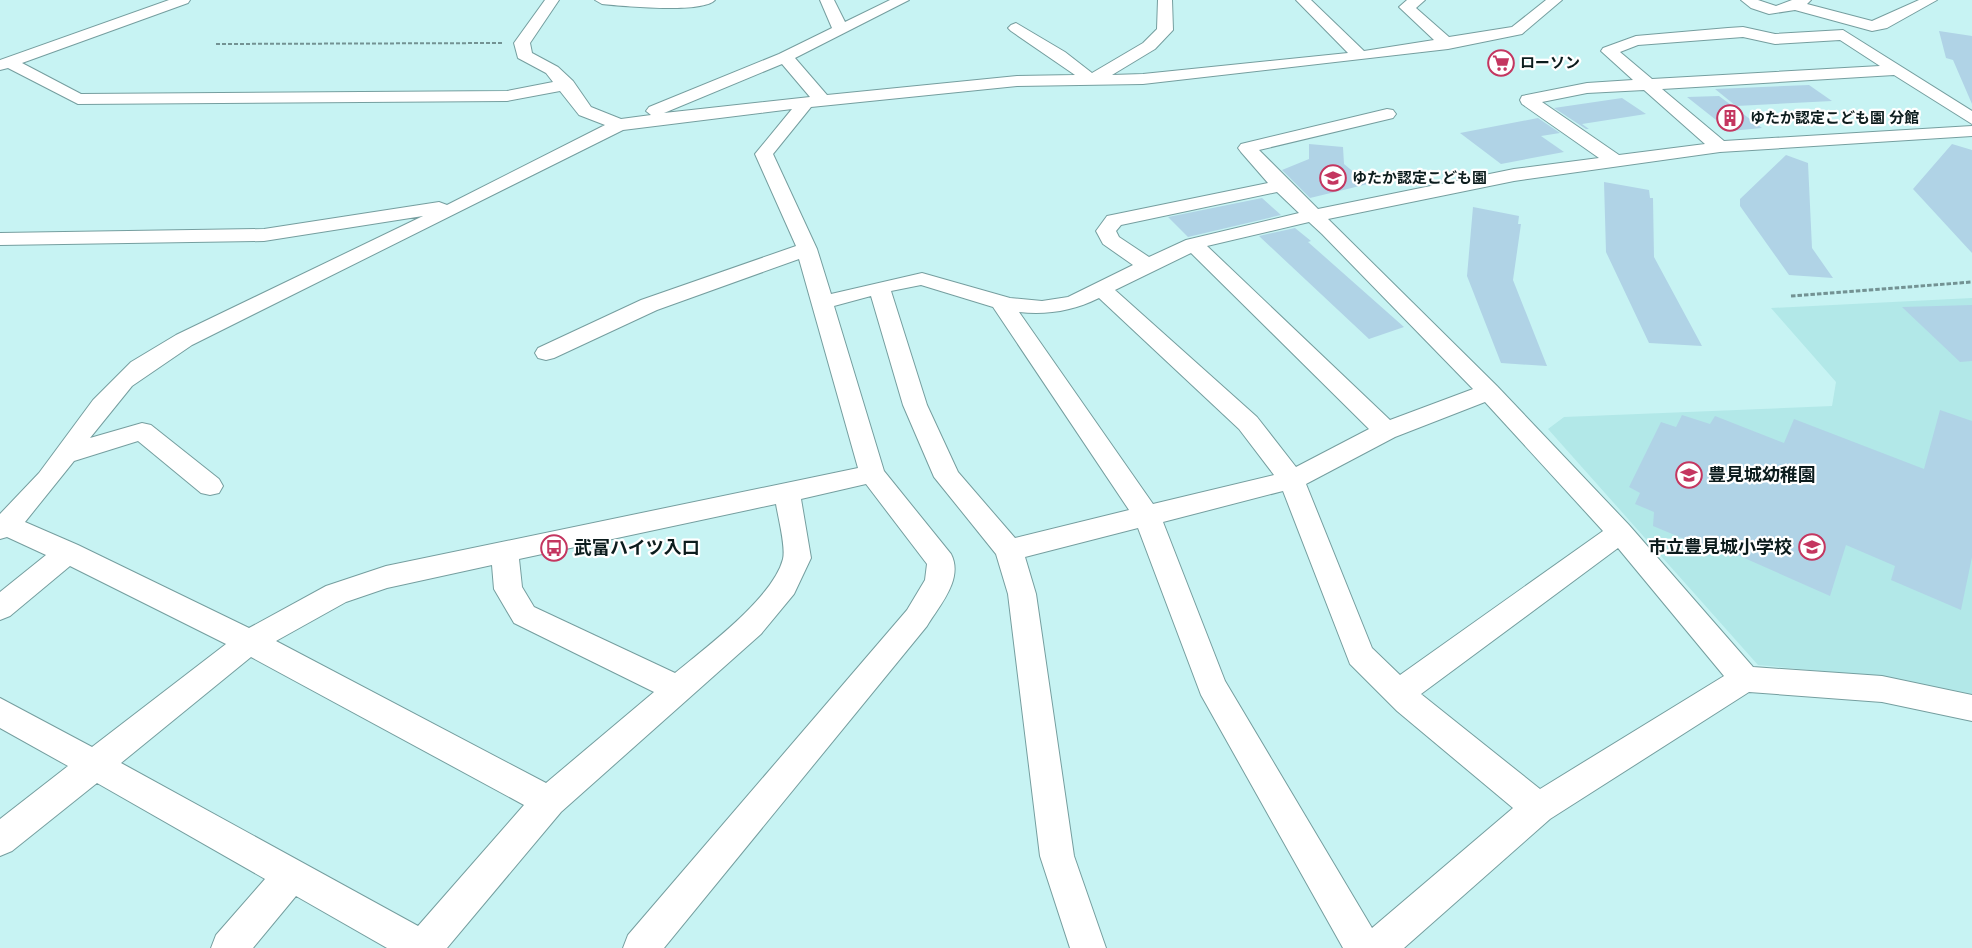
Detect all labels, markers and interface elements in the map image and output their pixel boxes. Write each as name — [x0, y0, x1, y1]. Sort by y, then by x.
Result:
supermarket icon: ローソン — [1486, 48, 1516, 78]
place label: ローソン — [1520, 54, 1580, 72]
building icon: ゆたか認定こども園 分館 — [1715, 103, 1745, 133]
place label: ゆたか認定こども園 分館 — [1750, 109, 1919, 127]
school or university icon: ゆたか認定こども園 — [1318, 163, 1348, 193]
place label: ゆたか認定こども園 — [1352, 169, 1487, 187]
school or university icon: 豊見城幼稚園 — [1674, 460, 1704, 490]
place label: 豊見城幼稚園 — [1708, 464, 1816, 485]
school or university icon: 市立豊見城小学校 — [1797, 532, 1827, 562]
bus stop icon: 武富ハイツ入口 — [539, 533, 569, 563]
place label: 市立豊見城小学校 — [1648, 536, 1792, 557]
place label: 武富ハイツ入口 — [574, 537, 700, 558]

